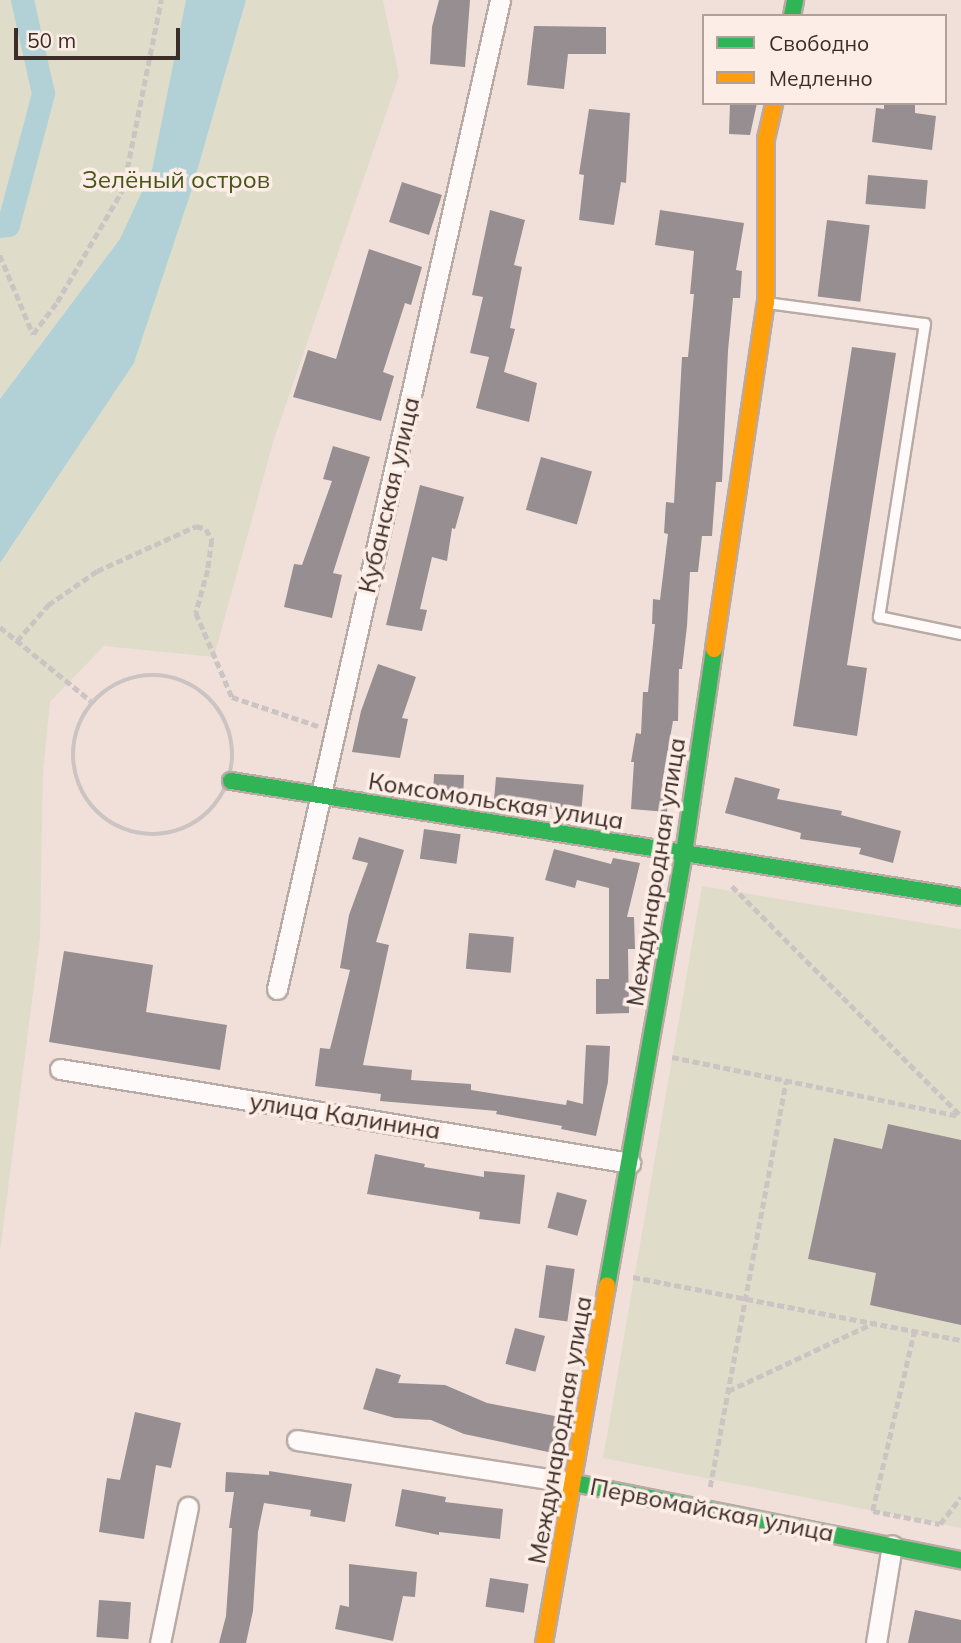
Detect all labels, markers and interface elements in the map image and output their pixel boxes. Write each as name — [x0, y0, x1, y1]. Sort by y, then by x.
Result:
scale bar — [18, 14, 184, 58]
legend — [702, 14, 947, 105]
text: 50 m — [27, 27, 76, 53]
text: Свободно — [769, 30, 869, 56]
text: Медленно — [769, 65, 873, 91]
park label: Зелёный остров — [82, 166, 270, 194]
street label: Кубанская улица — [352, 394, 426, 596]
street label: Международная улица — [621, 736, 691, 1008]
street label: Комсомольская улица — [366, 767, 626, 835]
street label: улица Калинина — [248, 1087, 442, 1145]
street label: Международная улица — [522, 1294, 598, 1566]
street label: Первомайская улица — [588, 1472, 836, 1548]

